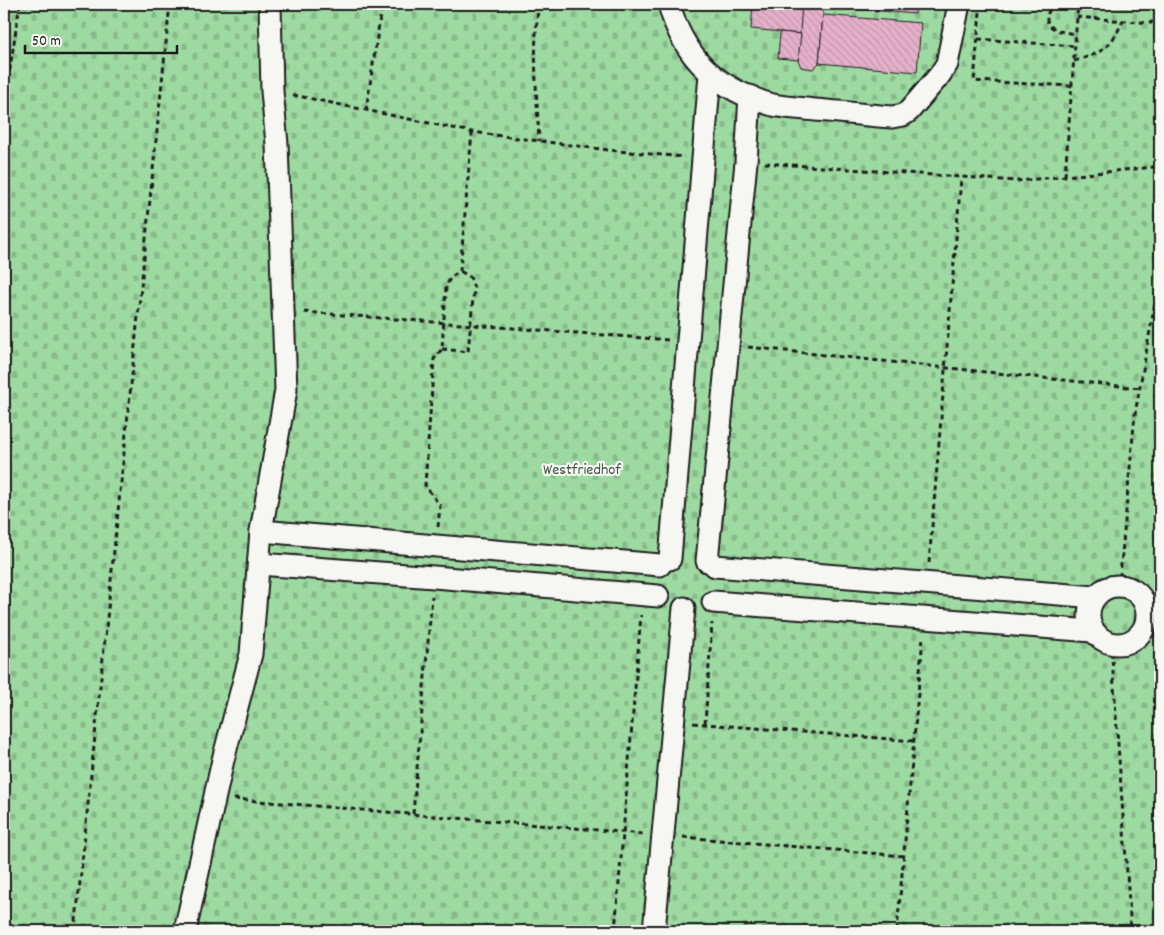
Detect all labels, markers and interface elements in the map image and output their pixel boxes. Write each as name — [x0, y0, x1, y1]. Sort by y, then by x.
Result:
scale bar — [25, 22, 178, 54]
text: 50 m — [32, 31, 61, 53]
park label: Westfriedhof — [543, 459, 621, 482]

